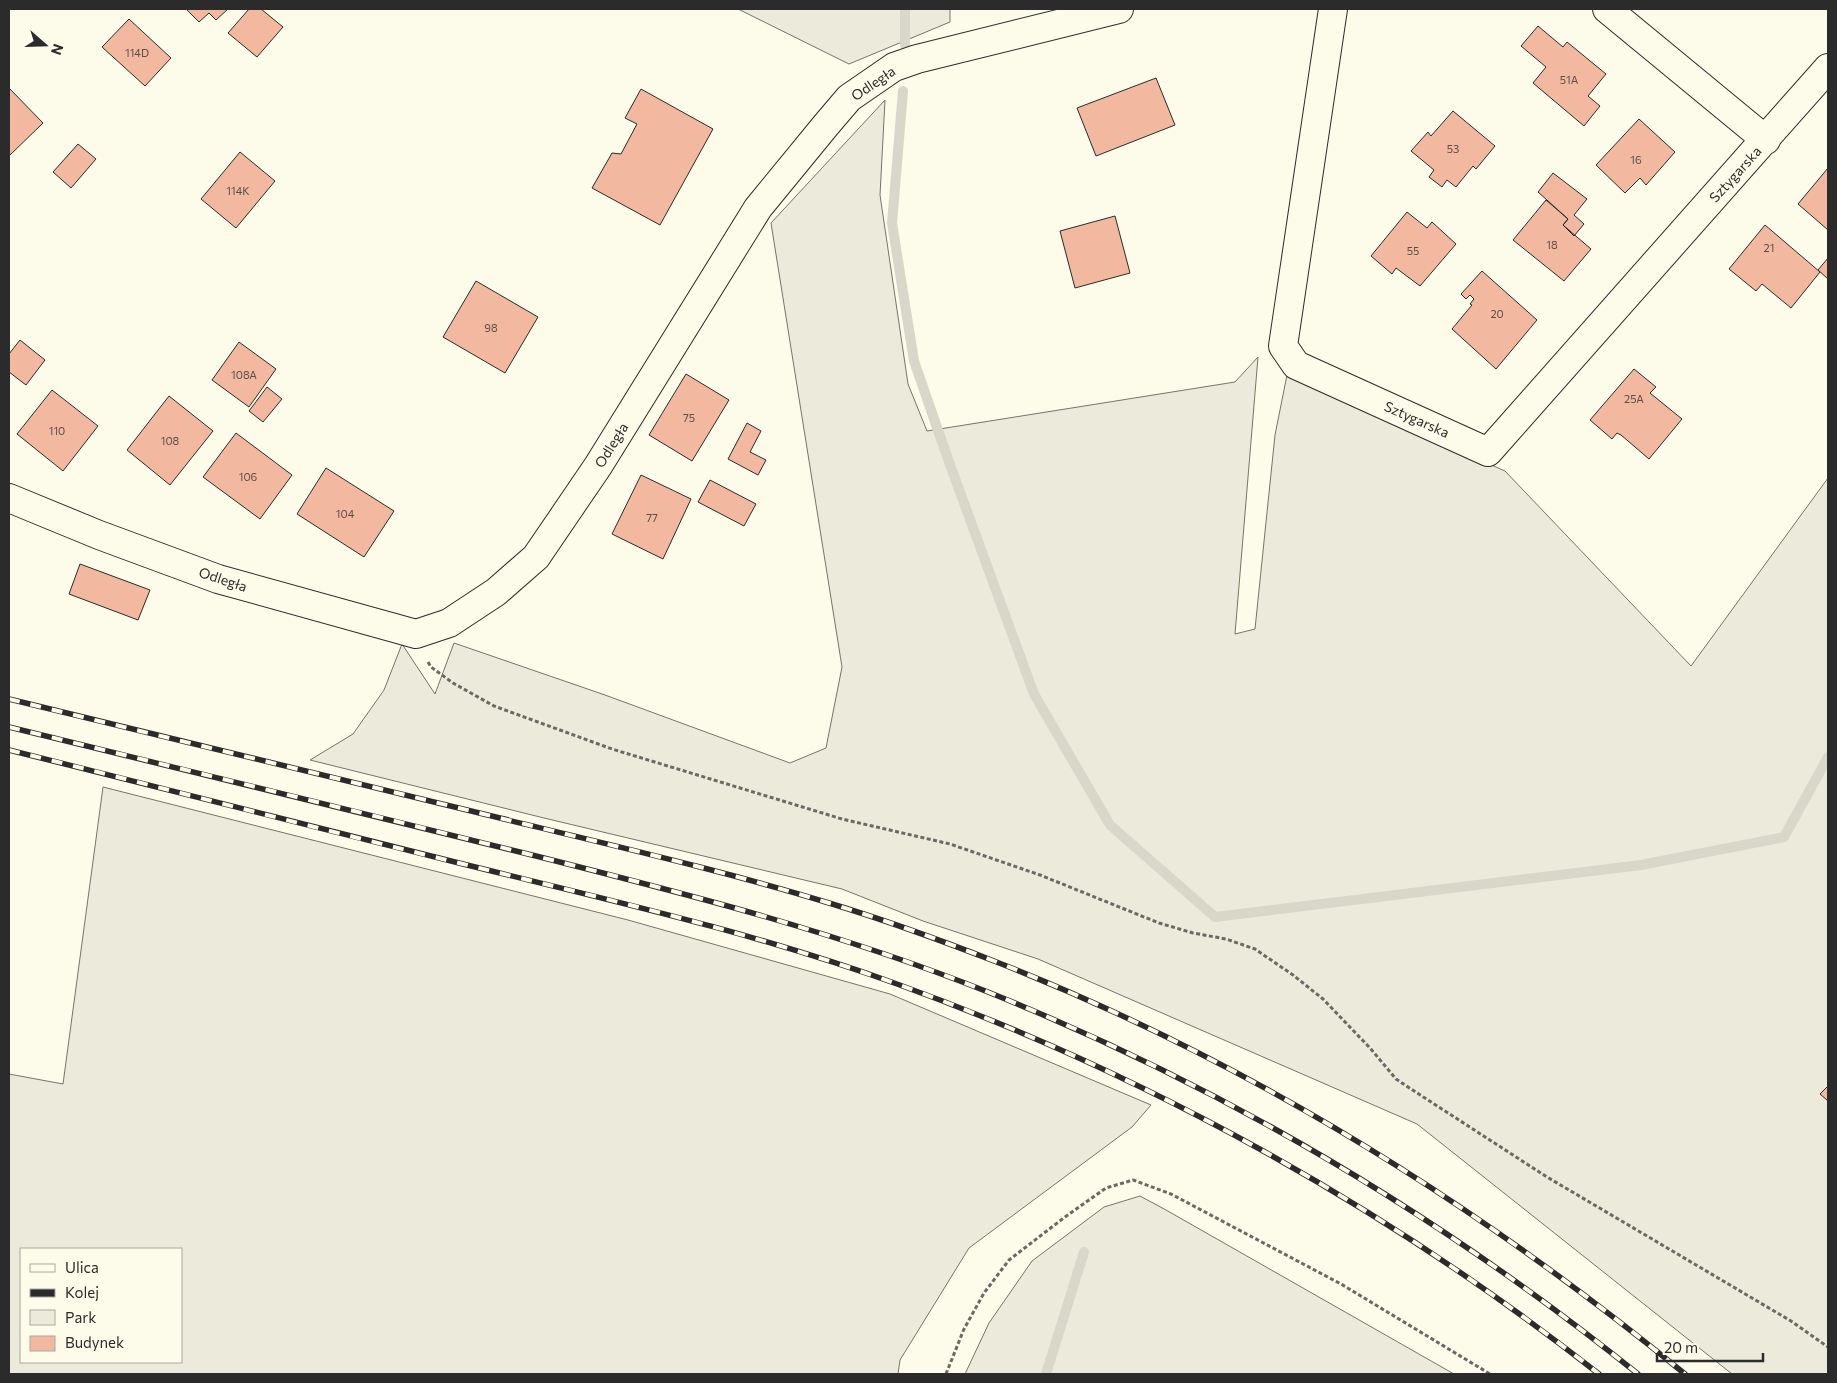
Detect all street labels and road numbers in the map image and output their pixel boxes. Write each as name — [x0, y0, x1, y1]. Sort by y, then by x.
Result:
street label: Odległa — [848, 62, 898, 104]
street label: Sztygarska — [1705, 143, 1765, 205]
street label: Sztygarska — [1382, 397, 1452, 441]
street label: Odległa — [591, 419, 631, 471]
street label: Odległa — [197, 563, 249, 595]

